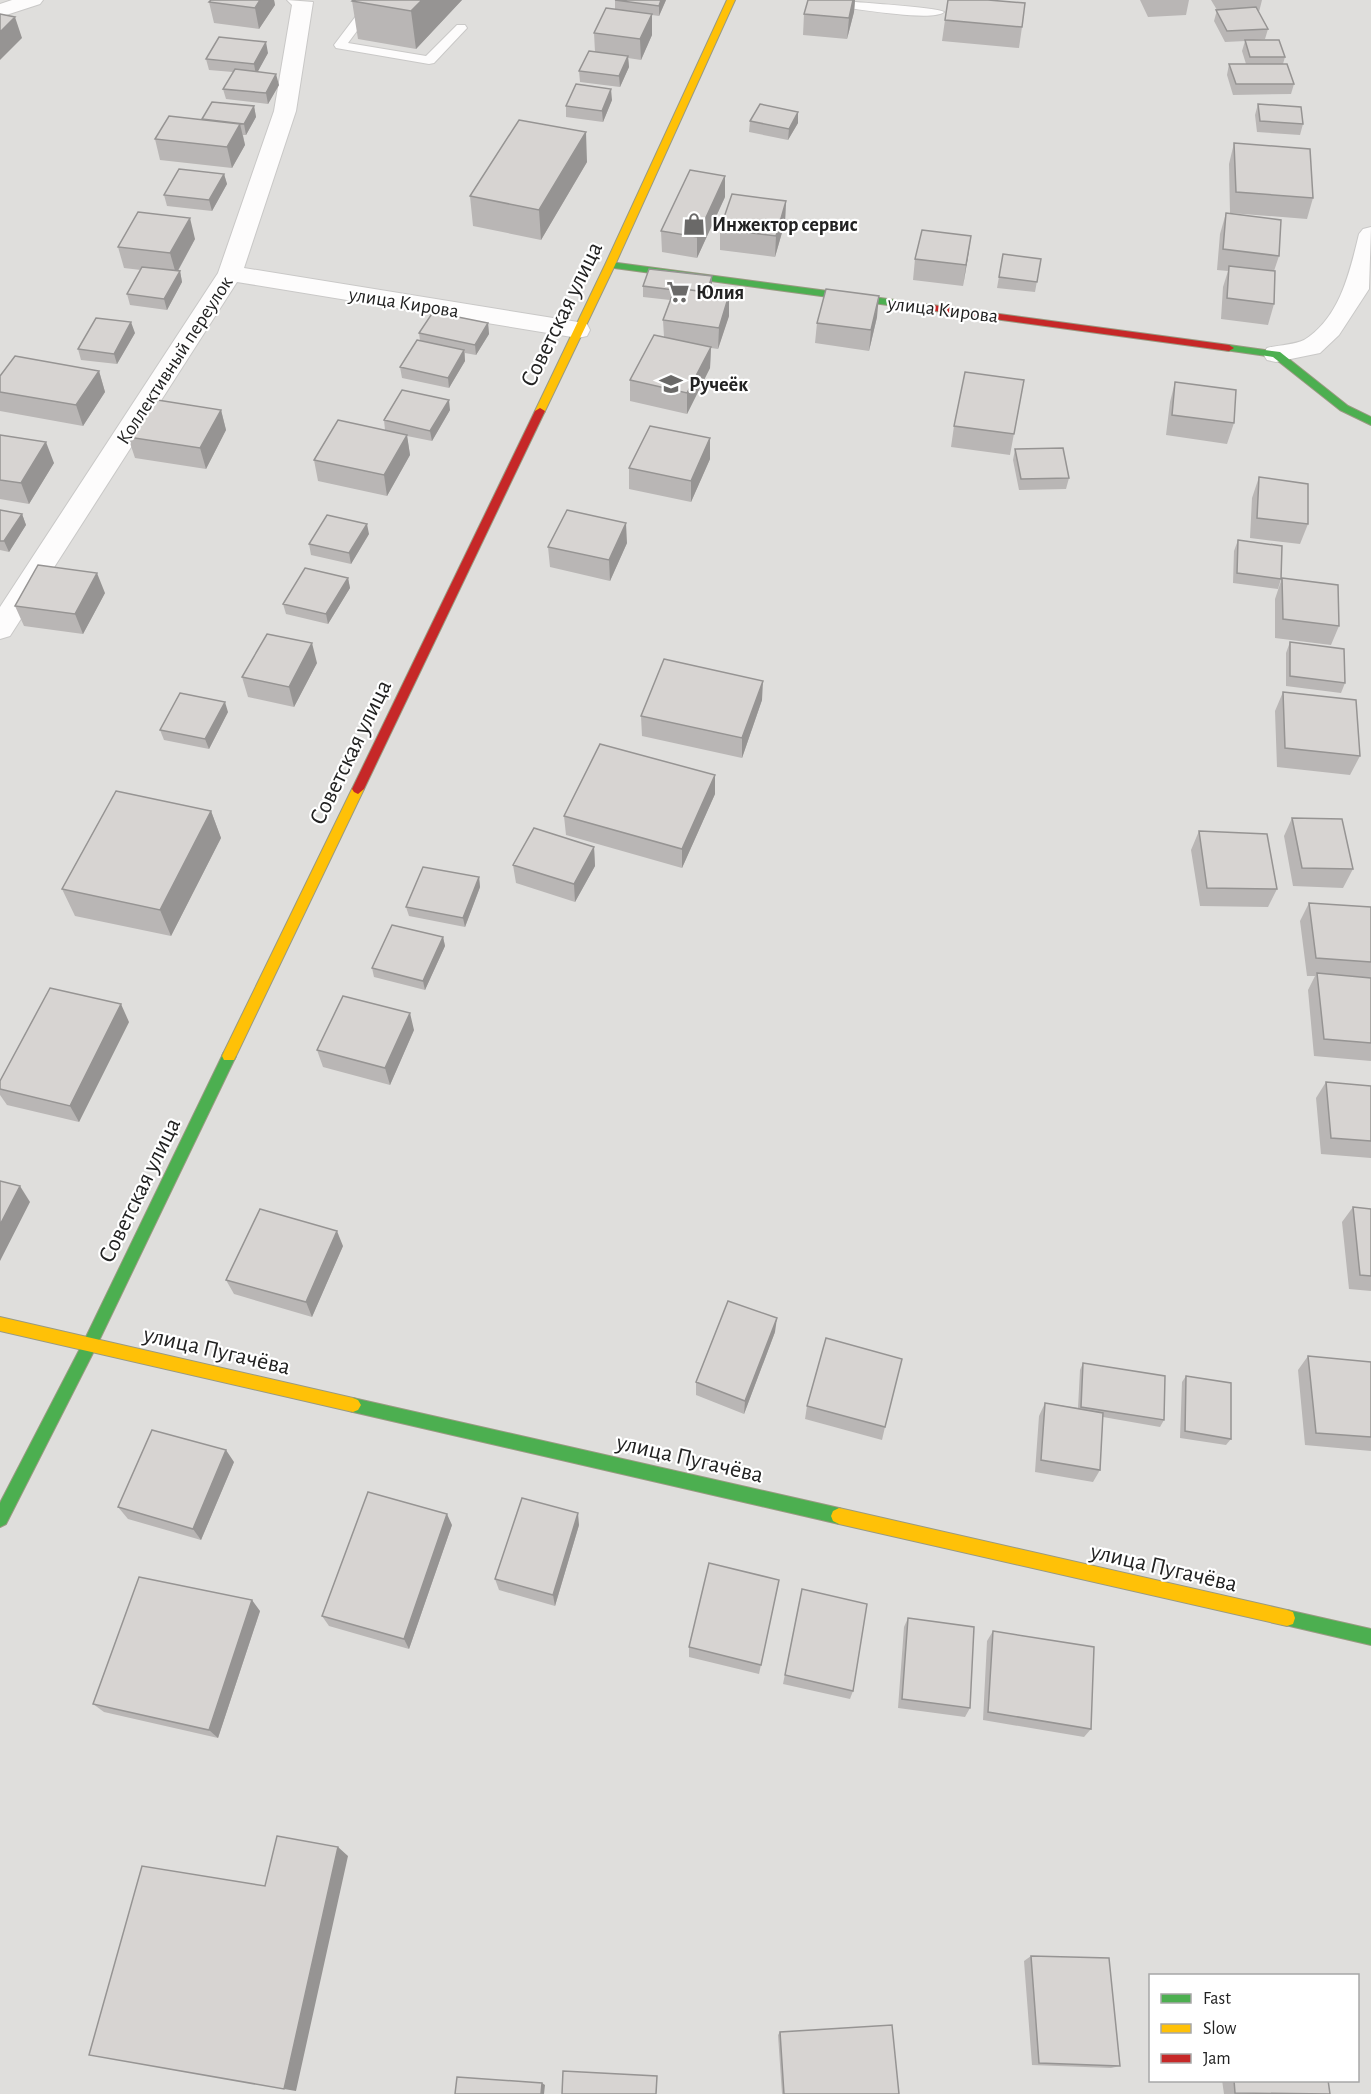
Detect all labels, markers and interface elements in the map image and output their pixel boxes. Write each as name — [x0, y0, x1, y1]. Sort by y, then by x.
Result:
shop icon: Инжектор сервис — [681, 211, 707, 237]
place label: Инжектор сервис — [712, 215, 858, 235]
street label: Советская улица — [516, 238, 607, 391]
street label: Коллективный переулок — [113, 273, 237, 448]
supermarket icon: Юлия — [665, 279, 691, 305]
place label: Юлия — [696, 283, 744, 303]
street label: улица Кирова — [346, 284, 460, 322]
street label: улица Кирова — [886, 293, 999, 327]
school or university icon: Ручеёк — [658, 371, 684, 397]
place label: Ручеёк — [689, 375, 748, 395]
street label: Советская улица — [305, 676, 396, 829]
street label: Советская улица — [94, 1114, 185, 1267]
street label: улица Пугачёва — [140, 1322, 293, 1380]
street label: улица Пугачёва — [613, 1430, 766, 1488]
street label: улица Пугачёва — [1087, 1539, 1240, 1597]
legend — [1149, 1974, 1359, 2082]
text: Fast — [1203, 1990, 1231, 2008]
text: Slow — [1203, 2020, 1236, 2038]
text: Jam — [1203, 2050, 1231, 2068]

